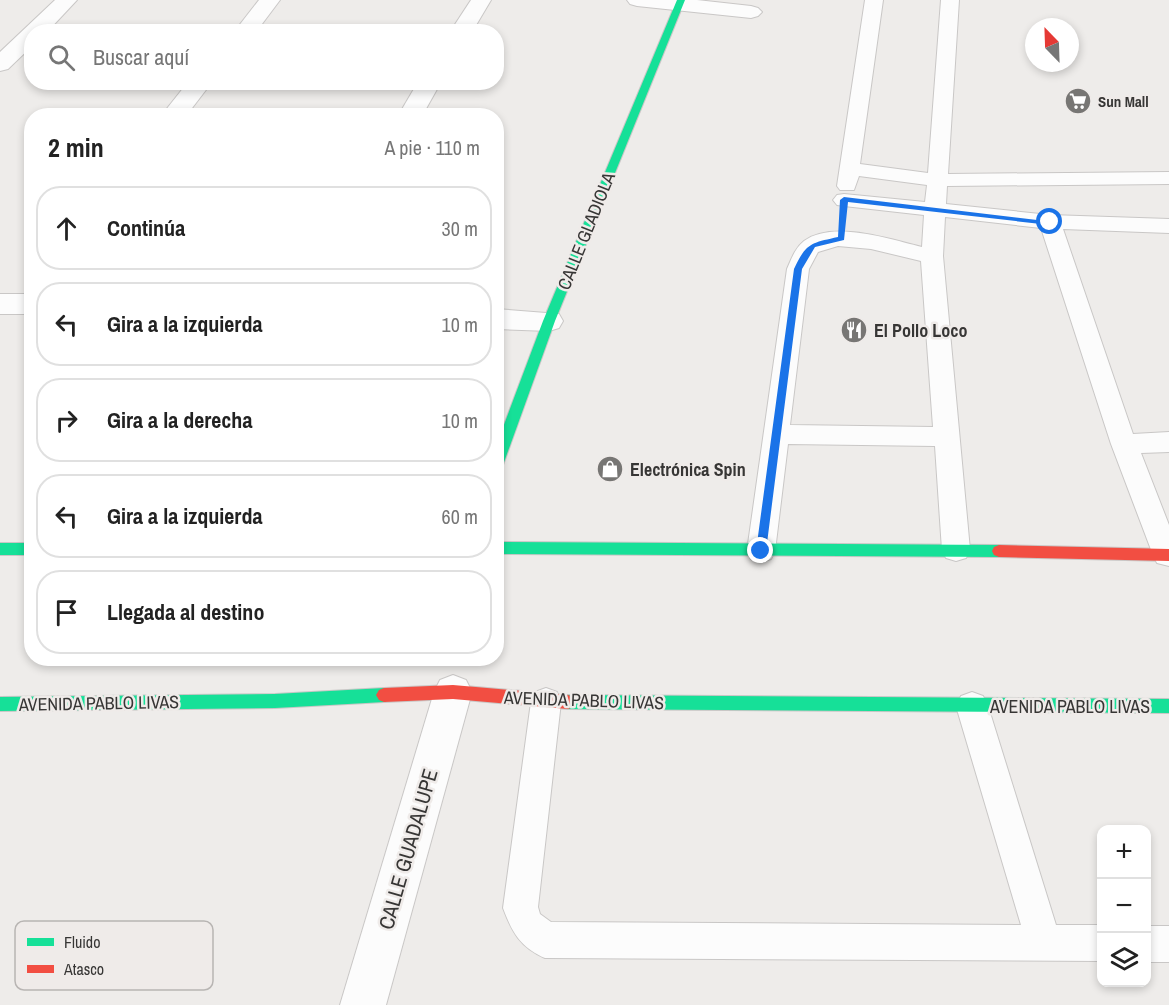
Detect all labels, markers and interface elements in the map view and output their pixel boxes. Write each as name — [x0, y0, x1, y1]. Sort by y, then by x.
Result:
north arrow — [1025, 18, 1079, 72]
search box — [24, 24, 504, 90]
icon: search — [45, 41, 78, 74]
text: Buscar aquí — [93, 42, 189, 72]
supermarket icon: Sun Mall — [1063, 86, 1093, 116]
place label: Sun Mall — [1098, 91, 1149, 112]
text: 2 min — [48, 130, 104, 165]
text: A pie · 110 m — [385, 134, 480, 161]
street label: CALLE GLADIOLA — [551, 168, 621, 294]
route start — [1036, 208, 1062, 234]
icon: ahead — [50, 212, 83, 245]
text: Continúa — [107, 213, 185, 243]
text: 30 m — [442, 215, 478, 242]
icon: left — [50, 308, 83, 341]
text: Gira a la izquierda — [107, 309, 262, 339]
text: 10 m — [442, 311, 478, 338]
restaurant icon: El Pollo Loco — [839, 315, 869, 345]
place label: El Pollo Loco — [874, 318, 968, 343]
icon: right — [50, 404, 83, 437]
text: Gira a la derecha — [107, 405, 252, 435]
text: 10 m — [442, 407, 478, 434]
shop icon: Electrónica Spin — [595, 454, 625, 484]
place label: Electrónica Spin — [630, 457, 746, 482]
icon: left — [50, 500, 83, 533]
text: Gira a la izquierda — [107, 501, 262, 531]
text: 60 m — [442, 503, 478, 530]
route end — [747, 537, 773, 563]
icon: arrive — [50, 596, 83, 629]
text: Llegada al destino — [107, 597, 264, 627]
street label: AVENIDA PABLO LIVAS — [503, 685, 665, 715]
street label: AVENIDA PABLO LIVAS — [18, 689, 179, 717]
street label: AVENIDA PABLO LIVAS — [989, 694, 1150, 719]
street label: CALLE GUADALUPE — [371, 765, 445, 933]
map controls — [1097, 825, 1151, 987]
button: + — [1097, 825, 1151, 879]
button: − — [1097, 879, 1151, 933]
legend — [15, 921, 213, 990]
text: Fluido — [64, 931, 100, 953]
button: layers — [1097, 933, 1151, 987]
text: Atasco — [63, 958, 104, 980]

